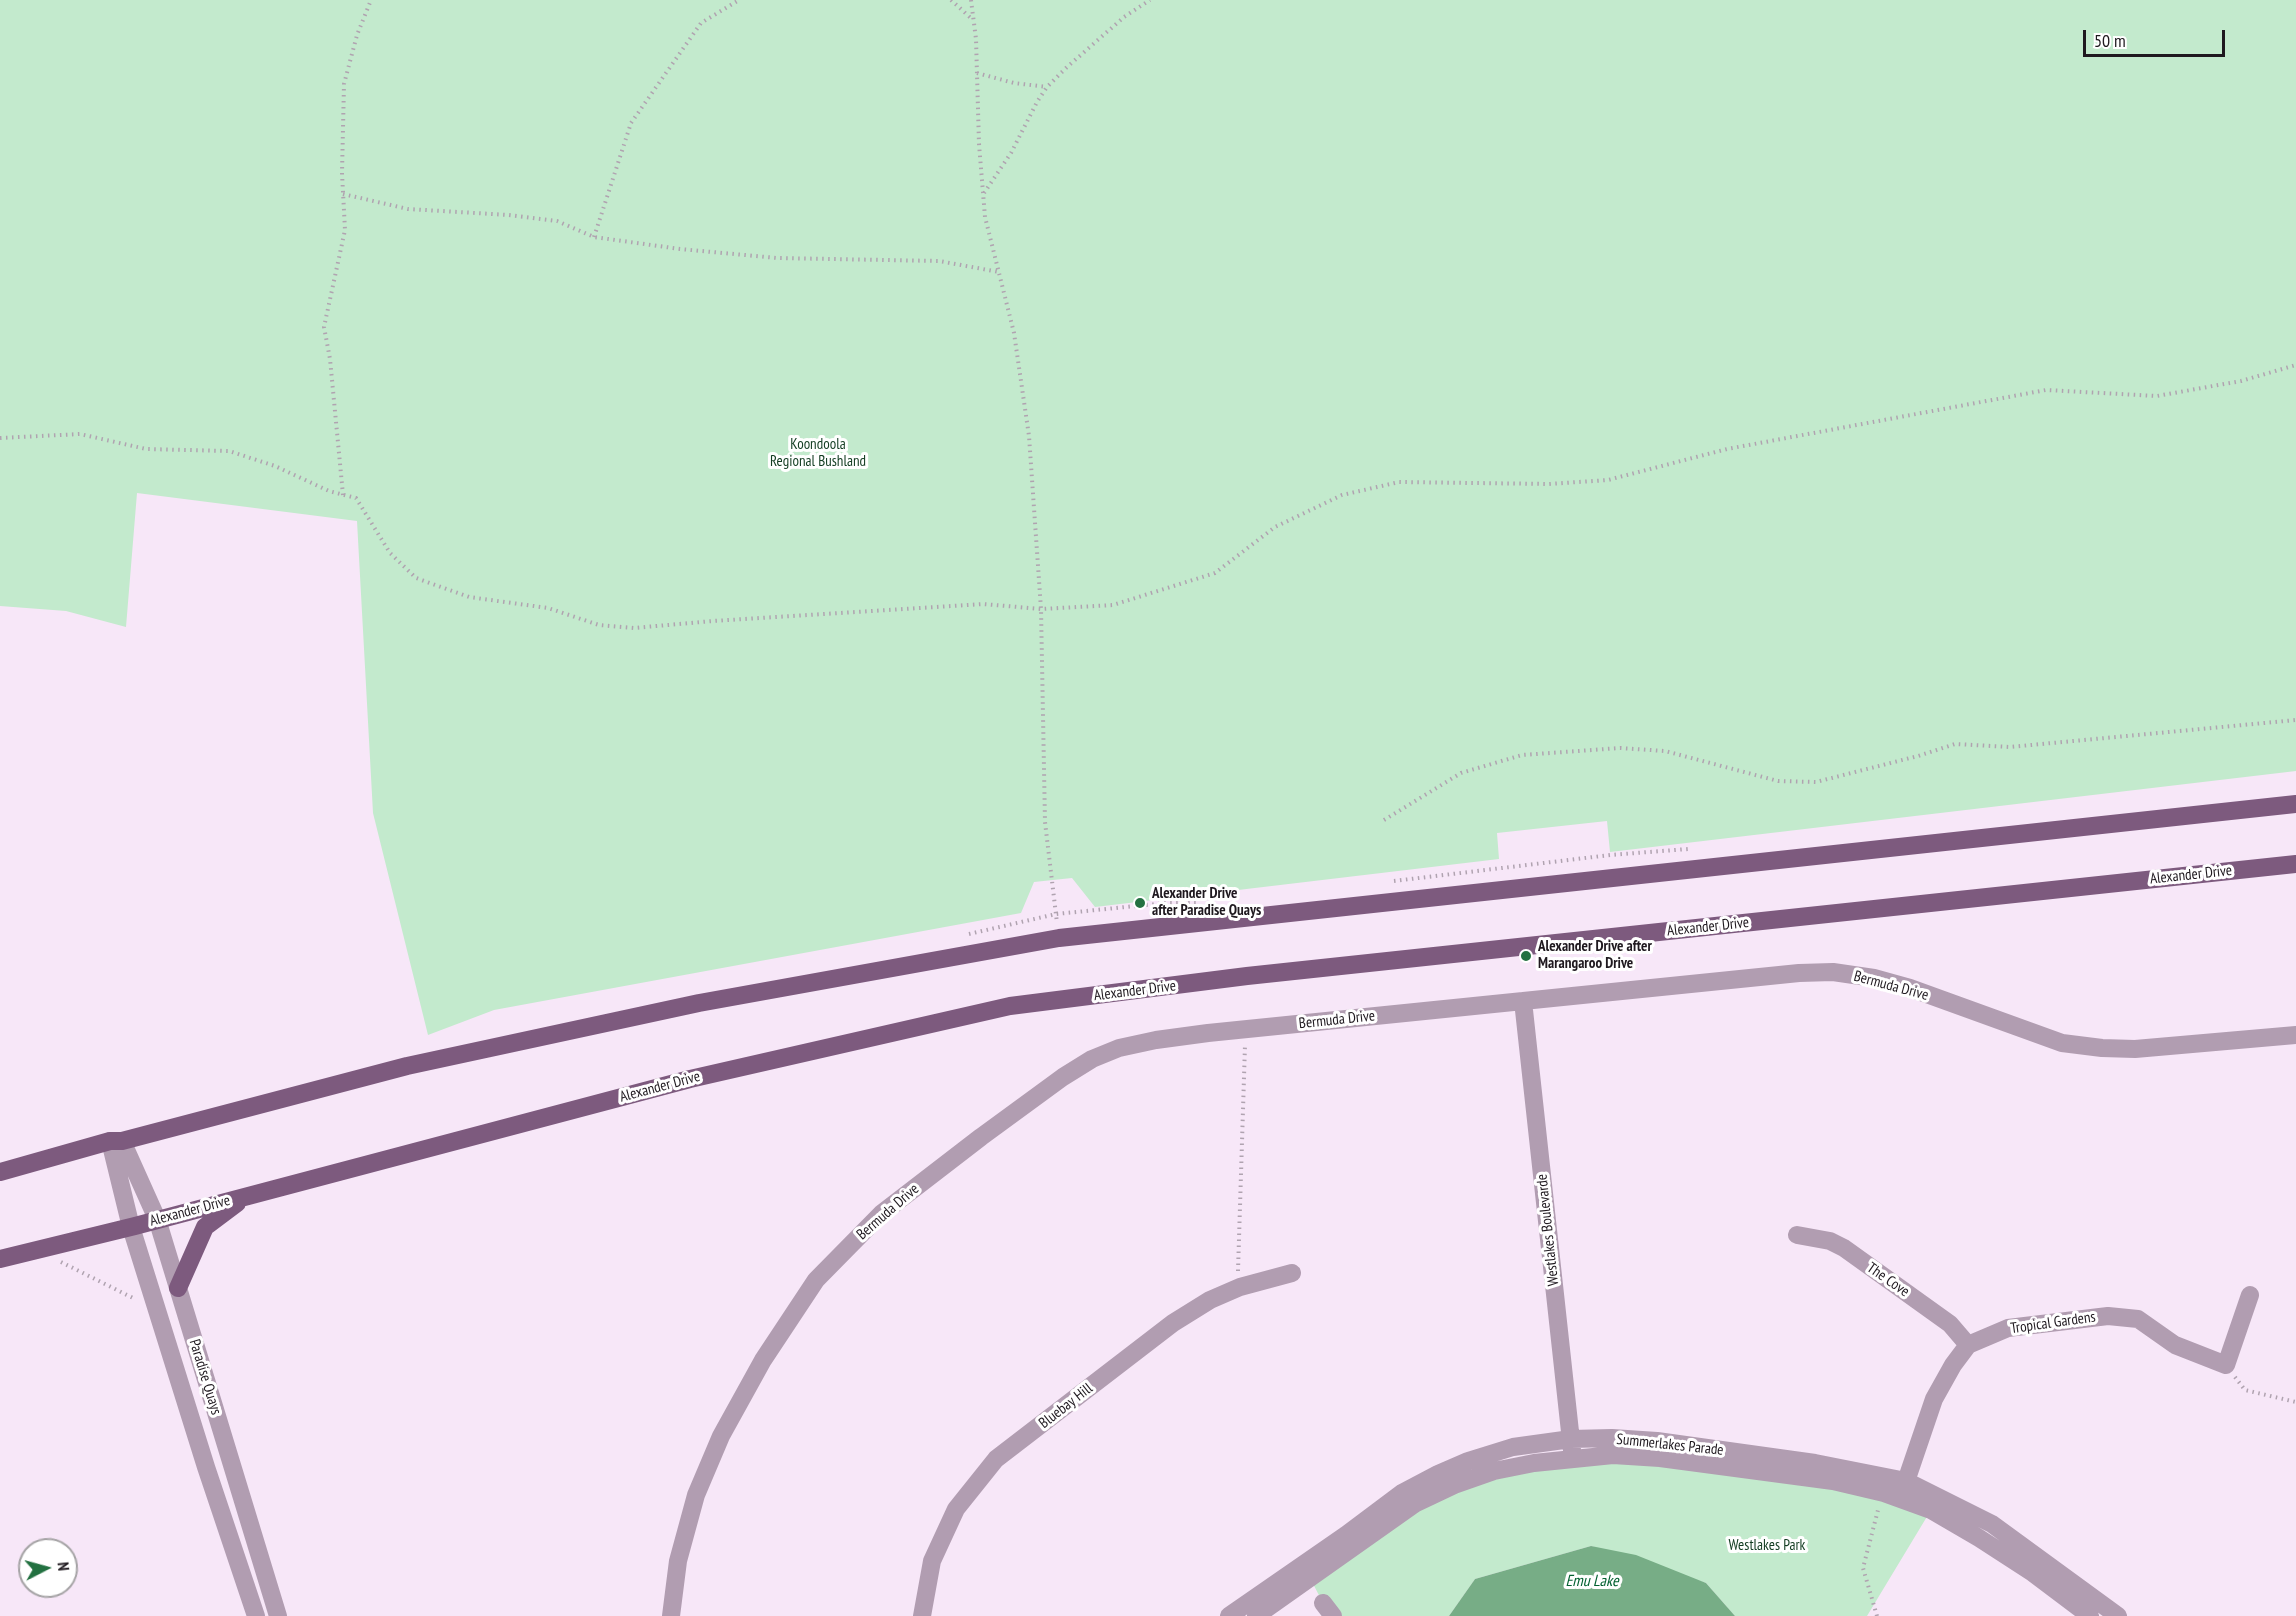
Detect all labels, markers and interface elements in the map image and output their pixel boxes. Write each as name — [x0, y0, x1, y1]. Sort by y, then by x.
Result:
scale bar — [2086, 18, 2228, 56]
text: 50 m — [2094, 29, 2126, 52]
park label: Koondoola Regional Bushland — [770, 436, 866, 471]
street label: Alexander Drive — [2149, 862, 2233, 888]
place label: Alexander Drive after Paradise Quays — [1152, 885, 1261, 920]
marker: Alexander Drive after Paradise Quays — [1133, 896, 1147, 910]
street label: Alexander Drive — [1666, 914, 1750, 940]
place label: Alexander Drive after Marangaroo Drive — [1538, 938, 1652, 973]
marker: Alexander Drive after Marangaroo Drive — [1519, 949, 1533, 963]
street label: Bermuda Drive — [1852, 967, 1930, 1005]
street label: Alexander Drive — [1093, 977, 1177, 1005]
street label: Bermuda Drive — [1298, 1007, 1376, 1033]
street label: Alexander Drive — [618, 1068, 702, 1106]
street label: Westlakes Boulevarde — [1533, 1173, 1563, 1287]
street label: Bermuda Drive — [853, 1180, 923, 1244]
street label: Alexander Drive — [148, 1192, 232, 1230]
street label: The Cove — [1863, 1259, 1913, 1301]
street label: Tropical Gardens — [2009, 1308, 2097, 1338]
street label: Paradise Quays — [185, 1337, 225, 1417]
street label: Bluebay Hill — [1036, 1380, 1096, 1432]
street label: Summerlakes Parade — [1616, 1430, 1724, 1460]
park label: Westlakes Park — [1729, 1537, 1805, 1555]
north arrow — [18, 1538, 78, 1598]
text: N — [54, 1561, 74, 1572]
water label: Emu Lake — [1565, 1571, 1619, 1591]

